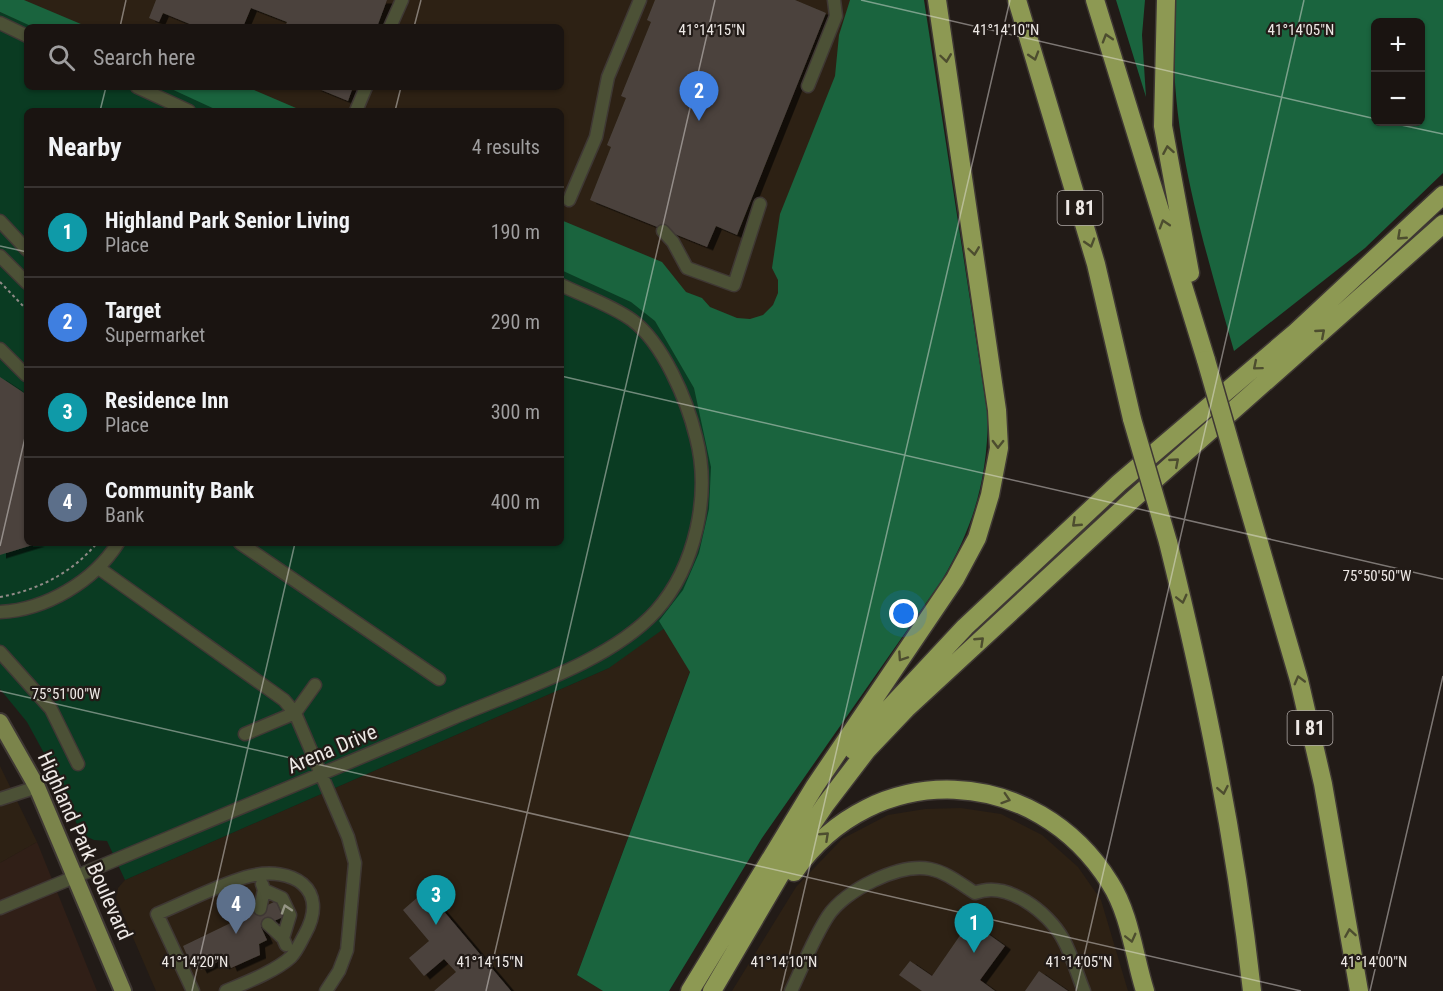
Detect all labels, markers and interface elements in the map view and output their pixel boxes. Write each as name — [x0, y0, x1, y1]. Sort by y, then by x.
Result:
map controls — [1371, 18, 1425, 126]
button: + — [1371, 18, 1425, 72]
text: 41°14'15"N — [679, 21, 745, 39]
text: 41°14'10"N — [973, 21, 1039, 39]
text: 41°14'05"N — [1268, 21, 1334, 39]
search box — [24, 24, 564, 90]
one-way arrow — [1102, 33, 1114, 44]
icon: search — [45, 41, 78, 74]
text: Search here — [93, 45, 195, 70]
one-way arrow — [1027, 50, 1039, 61]
one-way arrow — [939, 53, 951, 62]
pin: 2 — [680, 72, 718, 121]
button: − — [1371, 72, 1425, 126]
text: Nearby — [48, 132, 122, 162]
text: 4 results — [472, 135, 540, 159]
one-way arrow — [1162, 145, 1174, 154]
road number: I 81 — [1058, 191, 1102, 225]
text: Highland Park Senior Living — [105, 208, 350, 233]
one-way arrow — [1159, 219, 1171, 230]
text: 1 — [62, 220, 73, 244]
text: 190 m — [491, 220, 540, 244]
one-way arrow — [1398, 228, 1409, 239]
text: Place — [105, 233, 149, 257]
one-way arrow — [1083, 237, 1095, 248]
one-way arrow — [967, 246, 979, 255]
text: Target — [105, 298, 161, 323]
text: 2 — [62, 310, 73, 334]
text: 290 m — [491, 310, 540, 334]
text: Supermarket — [105, 323, 205, 347]
one-way arrow — [1314, 329, 1325, 340]
one-way arrow — [1253, 359, 1264, 370]
text: Residence Inn — [105, 388, 229, 413]
text: 3 — [62, 400, 73, 424]
text: 300 m — [491, 400, 540, 424]
text: Place — [105, 413, 149, 437]
one-way arrow — [991, 440, 1004, 449]
one-way arrow — [1168, 458, 1179, 469]
text: Community Bank — [105, 478, 254, 503]
text: 4 — [62, 490, 73, 514]
text: 400 m — [491, 490, 540, 514]
text: Bank — [105, 503, 144, 527]
one-way arrow — [1072, 516, 1083, 527]
text: 75°50'50"W — [1343, 567, 1412, 585]
one-way arrow — [1174, 594, 1187, 604]
your location — [889, 599, 918, 628]
one-way arrow — [973, 637, 984, 648]
one-way arrow — [898, 650, 909, 661]
one-way arrow — [1293, 676, 1306, 686]
text: 75°51'00"W — [32, 685, 101, 703]
road number: I 81 — [1288, 711, 1332, 745]
street label: Arena Drive — [284, 719, 381, 779]
street label: Highland Park Boulevard — [33, 748, 137, 944]
one-way arrow — [1216, 784, 1229, 794]
one-way arrow — [1000, 792, 1011, 805]
one-way arrow — [818, 832, 828, 843]
pin: 3 — [416, 876, 456, 925]
pin: 4 — [216, 884, 256, 934]
one-way arrow — [281, 904, 293, 914]
pin: 1 — [954, 904, 994, 953]
one-way arrow — [1344, 929, 1356, 938]
one-way arrow — [1124, 933, 1137, 943]
text: 41°14'20"N — [162, 953, 228, 971]
text: 41°14'15"N — [457, 953, 523, 971]
text: 41°14'10"N — [751, 953, 817, 971]
text: 41°14'05"N — [1046, 953, 1112, 971]
text: 41°14'00"N — [1341, 953, 1407, 971]

